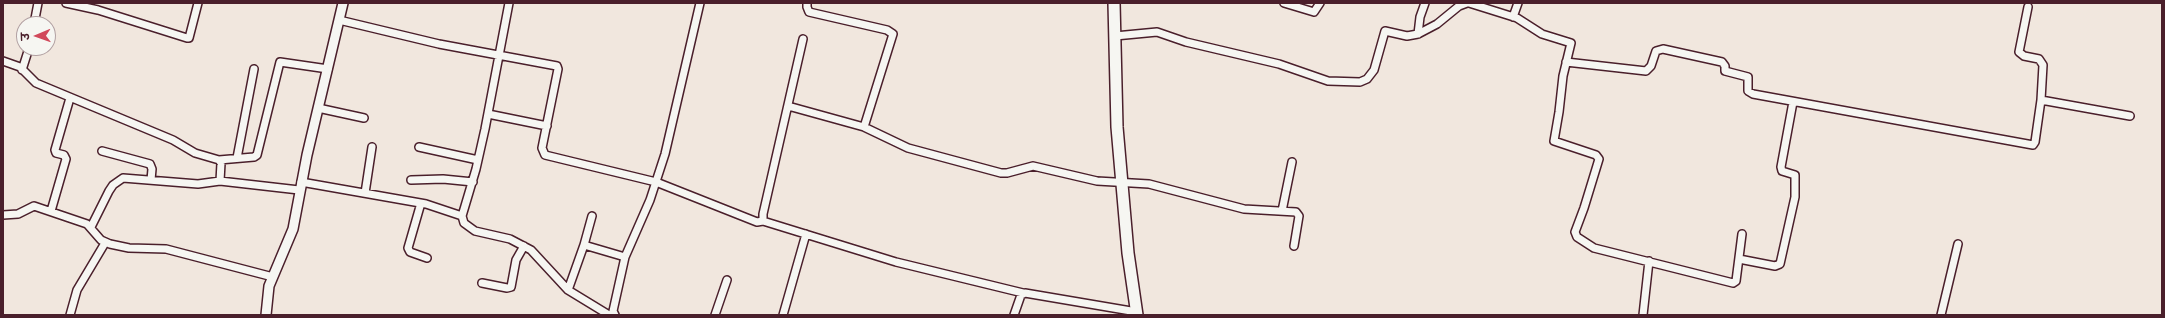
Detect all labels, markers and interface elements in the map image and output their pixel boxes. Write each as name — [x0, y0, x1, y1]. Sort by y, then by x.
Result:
north arrow — [16, 16, 56, 56]
text: उ — [18, 32, 32, 40]

